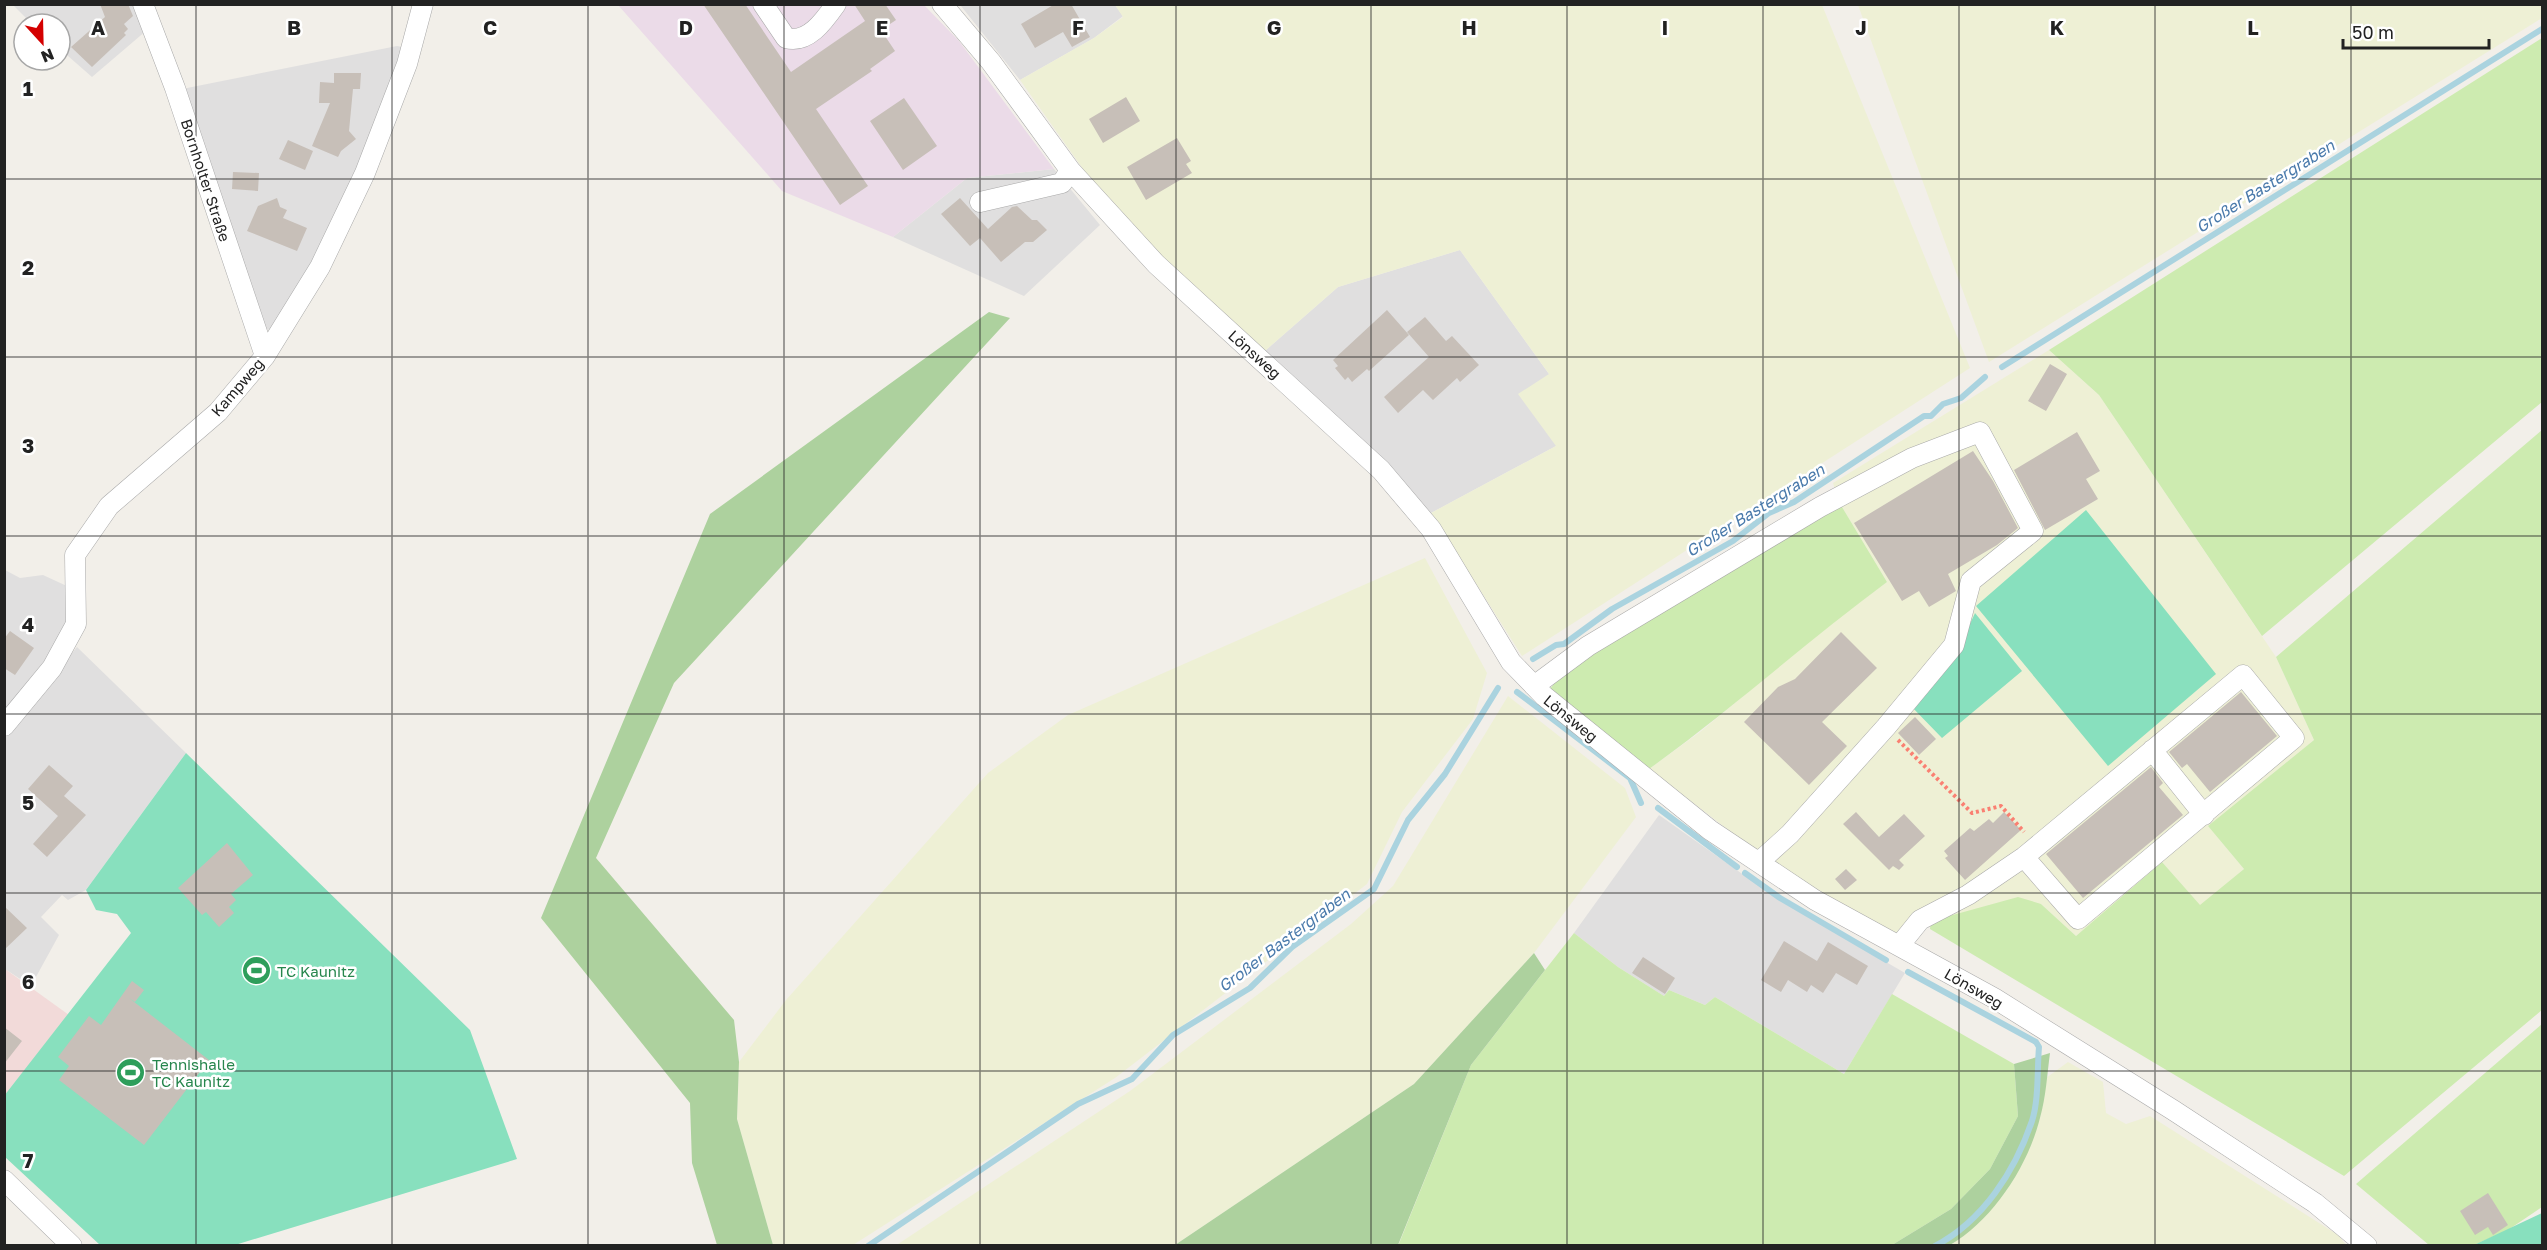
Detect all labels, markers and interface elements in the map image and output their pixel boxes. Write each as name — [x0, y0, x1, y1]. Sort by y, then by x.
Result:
north arrow — [12, 12, 72, 72]
scale bar — [2343, 12, 2488, 50]
text: A — [91, 15, 105, 39]
text: B — [287, 15, 301, 39]
text: C — [483, 15, 497, 39]
text: D — [679, 15, 693, 39]
text: E — [876, 15, 888, 39]
text: F — [1072, 15, 1084, 39]
text: G — [1267, 15, 1281, 39]
text: H — [1461, 15, 1477, 39]
text: I — [1662, 15, 1668, 39]
text: J — [1855, 15, 1867, 39]
text: K — [2050, 15, 2065, 39]
text: L — [2247, 15, 2259, 39]
text: 50 m — [2352, 21, 2394, 43]
text: N — [38, 44, 57, 67]
text: 1 — [23, 76, 33, 100]
street label: Bornholter Straße — [178, 116, 234, 244]
water label: Großer Bastergraben — [2192, 135, 2339, 237]
text: 2 — [22, 255, 34, 279]
street label: Lönsweg — [1225, 326, 1285, 382]
street label: Kampweg — [207, 354, 267, 420]
text: 3 — [22, 433, 34, 457]
water label: Großer Bastergraben — [1682, 459, 1829, 561]
text: 4 — [22, 612, 34, 636]
street label: Lönsweg — [1540, 691, 1602, 745]
text: 5 — [22, 790, 34, 814]
water label: Großer Bastergraben — [1214, 883, 1355, 996]
sports icon: TC Kaunitz — [240, 955, 272, 987]
place label: TC Kaunitz — [277, 962, 355, 980]
street label: Lönsweg — [1942, 964, 2006, 1012]
text: 6 — [22, 969, 34, 993]
place label: Tennishalle TC Kaunitz — [152, 1055, 235, 1090]
sports icon: Tennishalle TC Kaunitz — [115, 1057, 147, 1089]
text: 7 — [23, 1148, 34, 1172]

